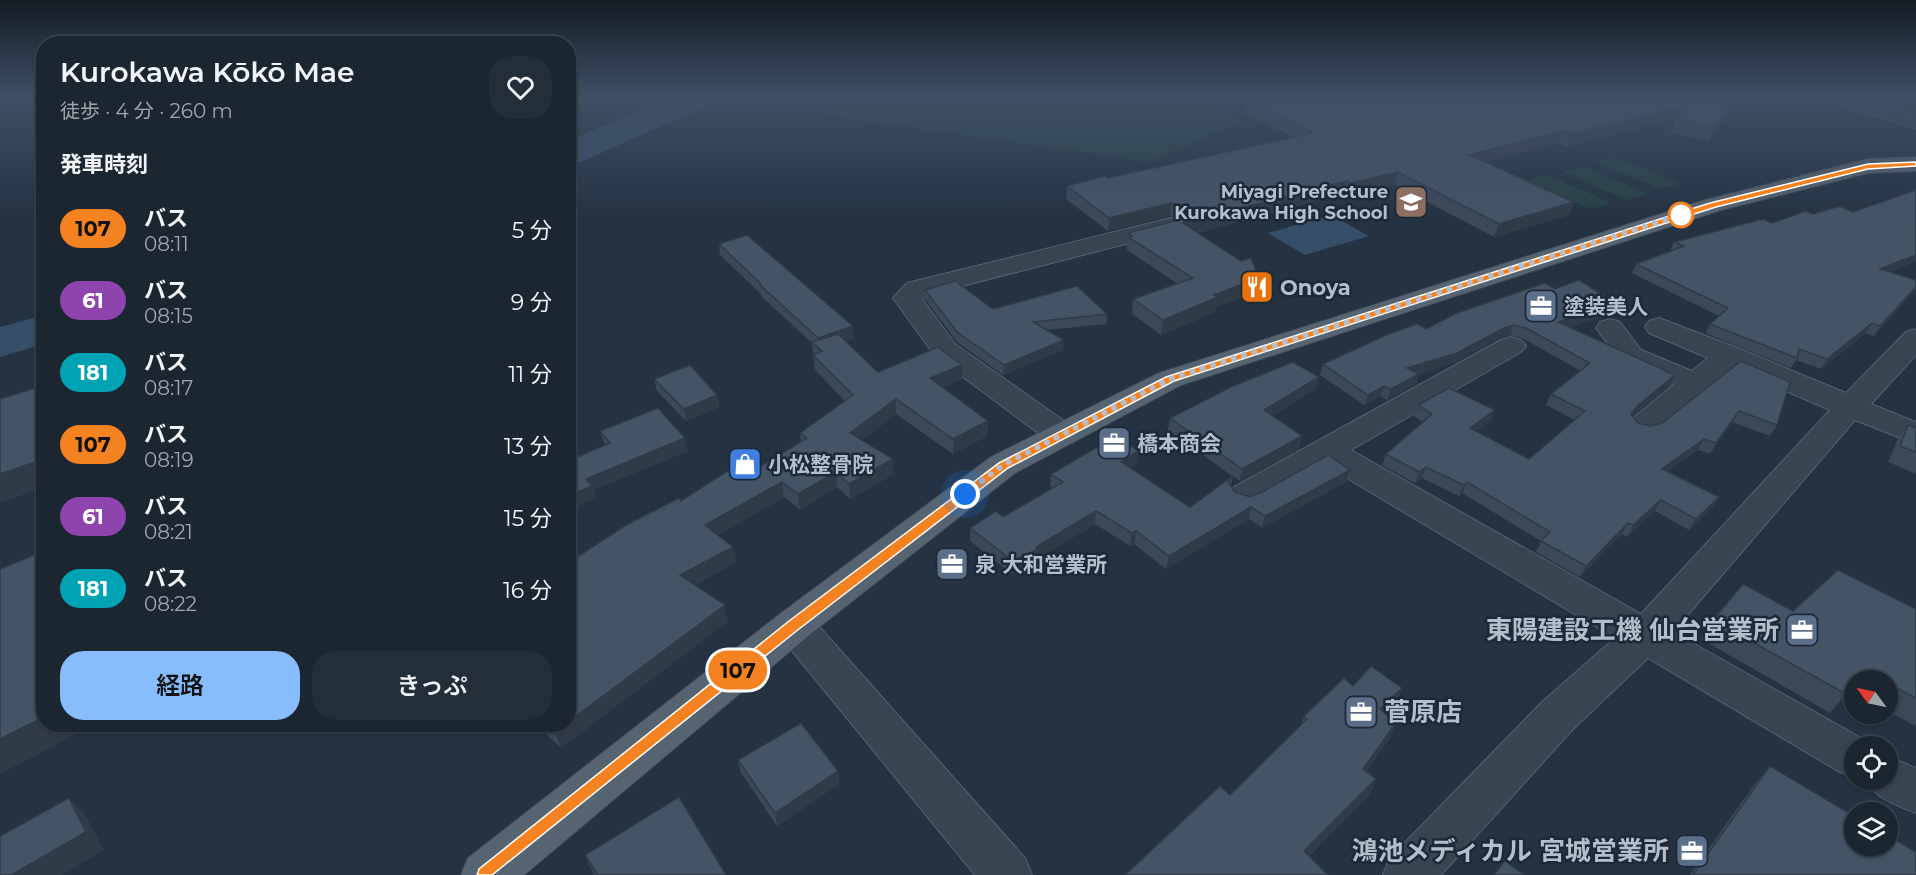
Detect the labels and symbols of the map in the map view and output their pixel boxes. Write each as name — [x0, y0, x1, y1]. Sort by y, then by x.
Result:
place label: Miyagi Prefecture Kurokawa High School — [1174, 181, 1388, 224]
school or university icon: Miyagi Prefecture Kurokawa High School — [1393, 184, 1429, 220]
unlabelled marker — [1668, 202, 1694, 228]
restaurant icon: Onoya — [1239, 269, 1275, 305]
place label: Onoya — [1280, 275, 1351, 300]
office icon: 塗装美人 — [1523, 288, 1559, 324]
place label: 塗装美人 — [1564, 294, 1648, 319]
office icon: 橋本商会 — [1096, 425, 1132, 461]
place label: 橋本商会 — [1137, 431, 1221, 456]
shop icon: 小松整骨院 — [727, 446, 763, 482]
place label: 小松整骨院 — [768, 452, 873, 477]
your location — [950, 479, 980, 509]
office icon: 泉 大和営業所 — [934, 546, 970, 582]
place label: 泉 大和営業所 — [975, 552, 1107, 577]
office icon: 東陽建設工機 仙台営業所 — [1784, 612, 1820, 648]
place label: 東陽建設工機 仙台営業所 — [1486, 614, 1779, 646]
line badge: 107 — [704, 650, 772, 690]
north arrow — [1844, 670, 1898, 724]
office icon: 菅原店 — [1343, 694, 1379, 730]
place label: 菅原店 — [1384, 696, 1462, 728]
office icon: 鴻池メディカル 宮城営業所 — [1674, 833, 1710, 869]
place label: 鴻池メディカル 宮城営業所 — [1351, 835, 1669, 867]

